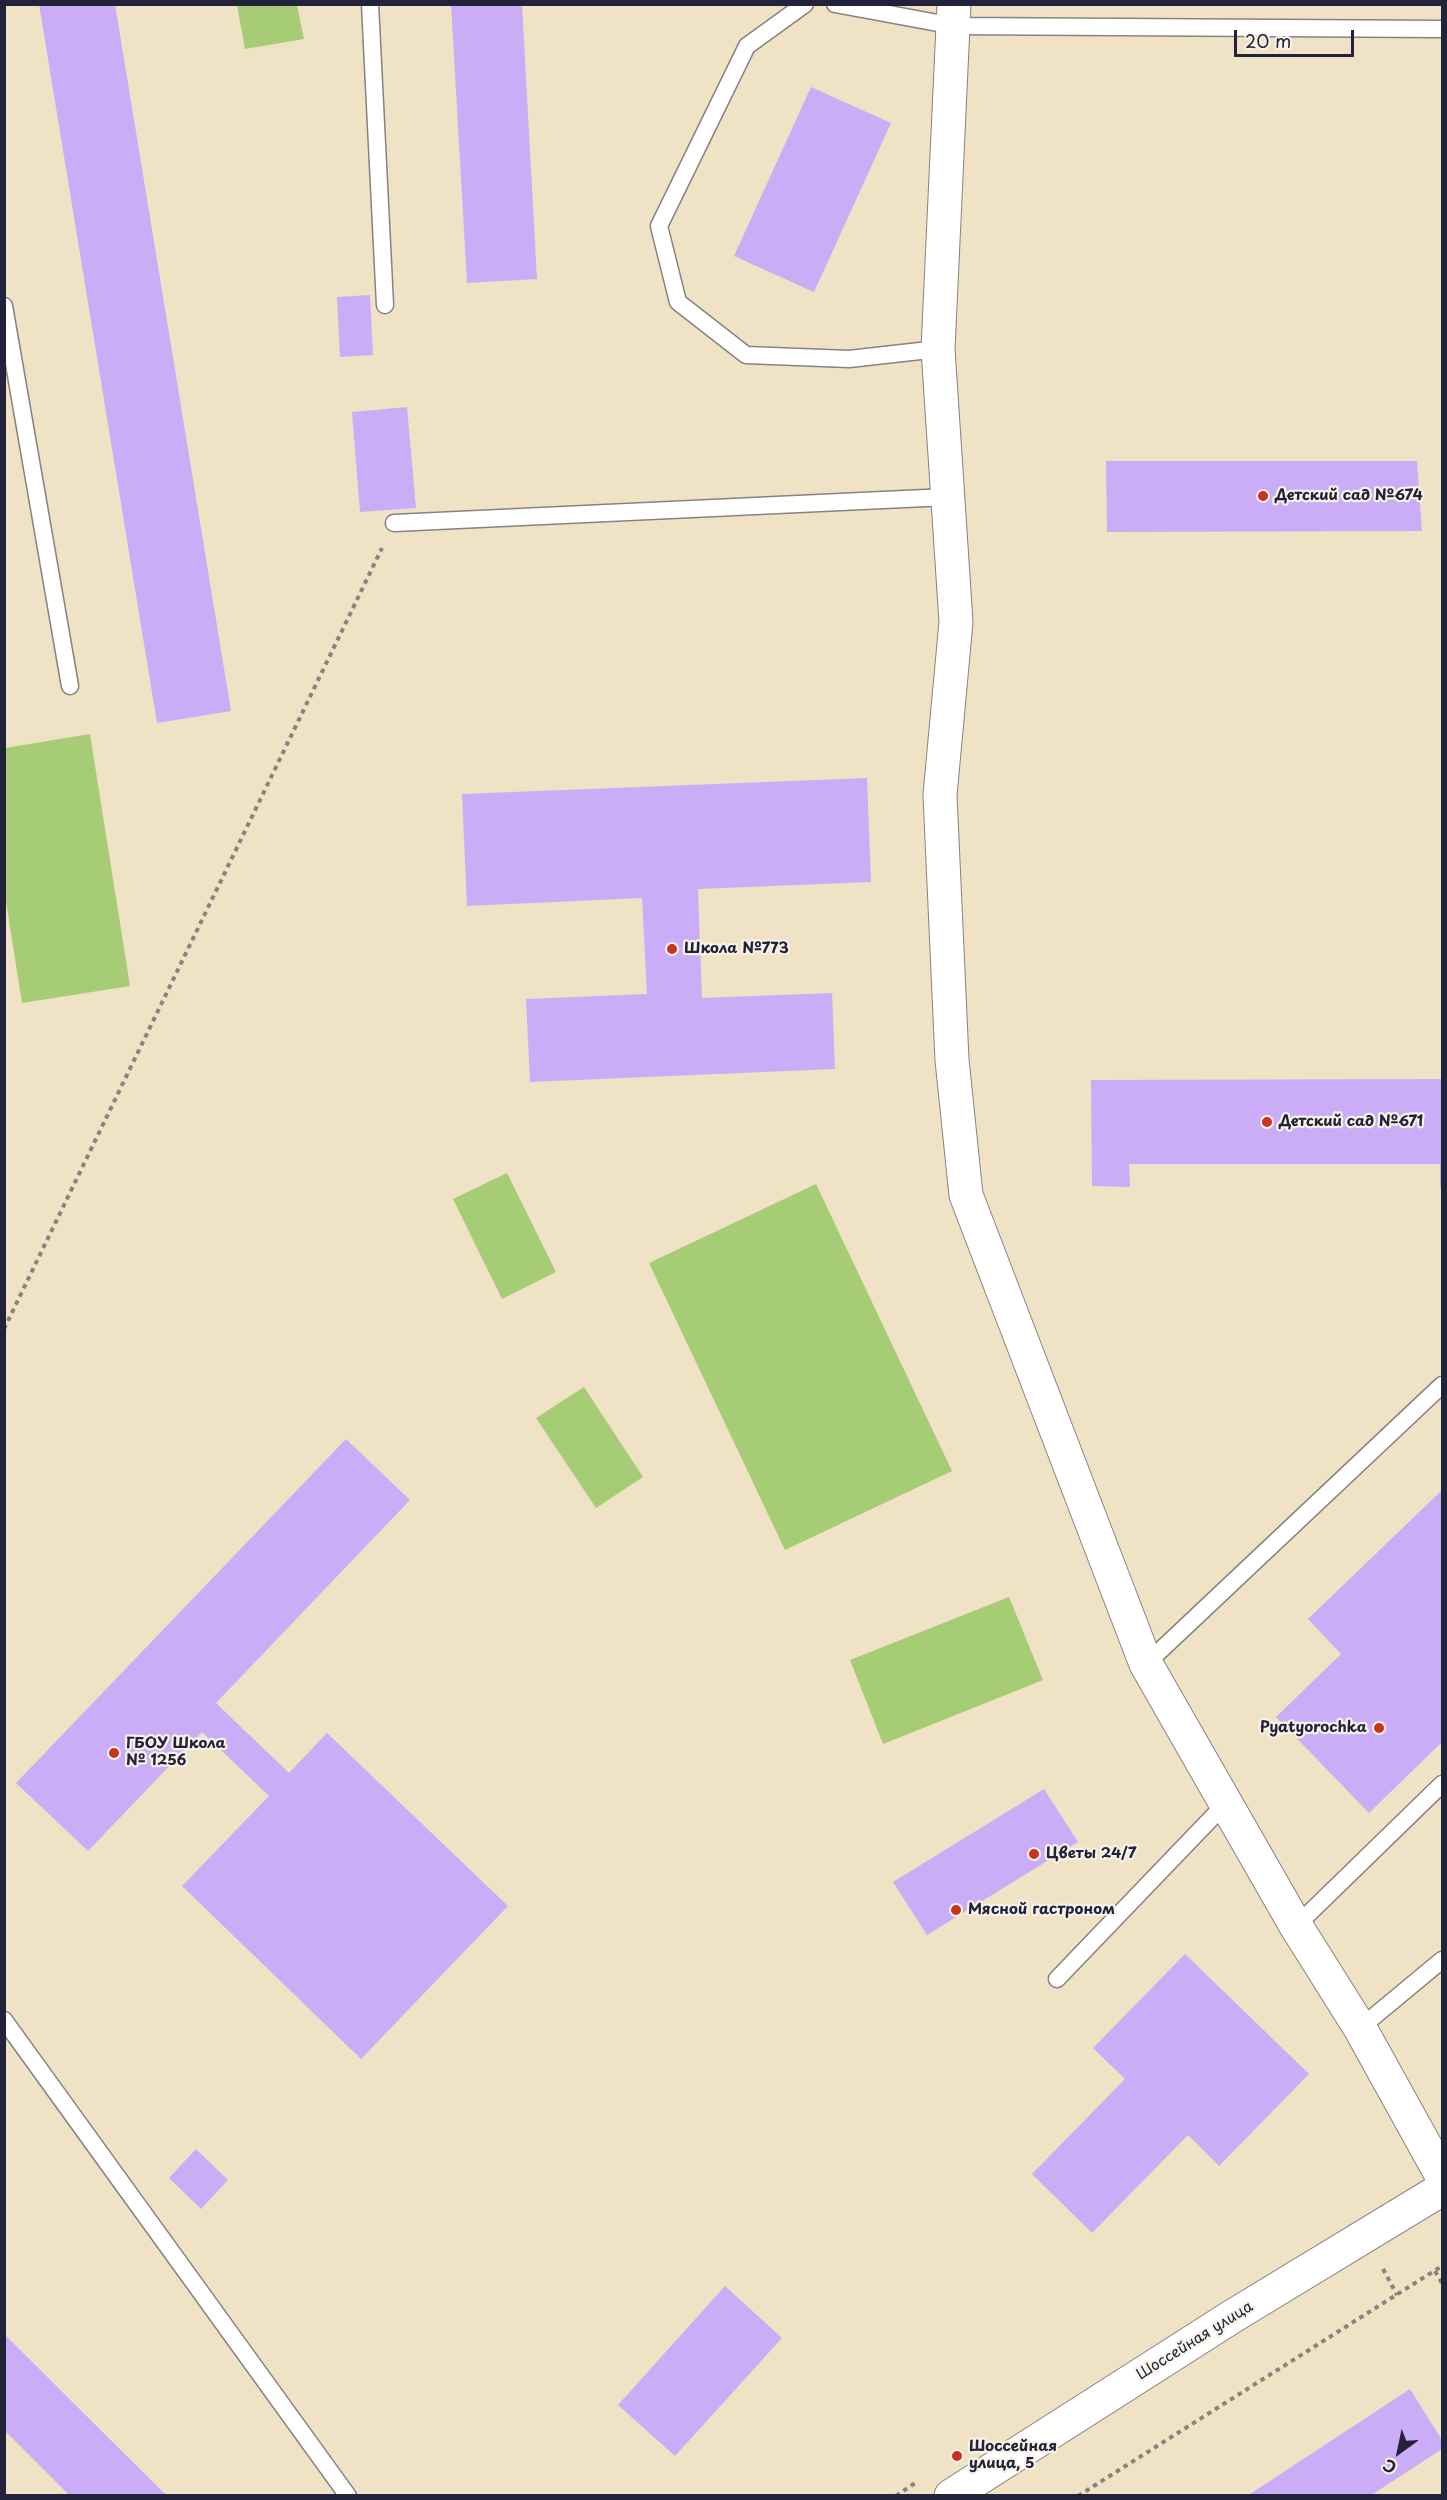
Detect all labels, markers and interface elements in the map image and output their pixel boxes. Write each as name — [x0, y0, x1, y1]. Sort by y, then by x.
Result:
scale bar — [1237, 18, 1357, 56]
text: 20 m — [1245, 27, 1291, 54]
place label: Детский сад №674 — [1275, 487, 1423, 505]
marker: Детский сад №674 — [1256, 489, 1270, 503]
place label: Школа №773 — [684, 940, 789, 958]
marker: Школа №773 — [665, 942, 679, 956]
place label: Детский сад №671 — [1279, 1113, 1423, 1131]
marker: Детский сад №671 — [1260, 1115, 1274, 1129]
place label: Pyatyorochka — [1260, 1719, 1367, 1737]
marker: Pyatyorochka — [1372, 1721, 1386, 1735]
place label: ГБОУ Школа № 1256 — [126, 1735, 226, 1770]
marker: ГБОУ Школа № 1256 — [107, 1746, 121, 1760]
place label: Цветы 24/7 — [1046, 1845, 1137, 1863]
marker: Цветы 24/7 — [1027, 1847, 1041, 1861]
place label: Мясной гастроном — [968, 1901, 1115, 1919]
marker: Мясной гастроном — [949, 1903, 963, 1917]
street label: Шоссейная улица — [1134, 2298, 1256, 2384]
north arrow — [1369, 2422, 1429, 2482]
place label: Шоссейная улица, 5 — [969, 2438, 1057, 2473]
marker: Шоссейная улица, 5 — [950, 2449, 964, 2463]
text: С — [1378, 2454, 1401, 2480]

